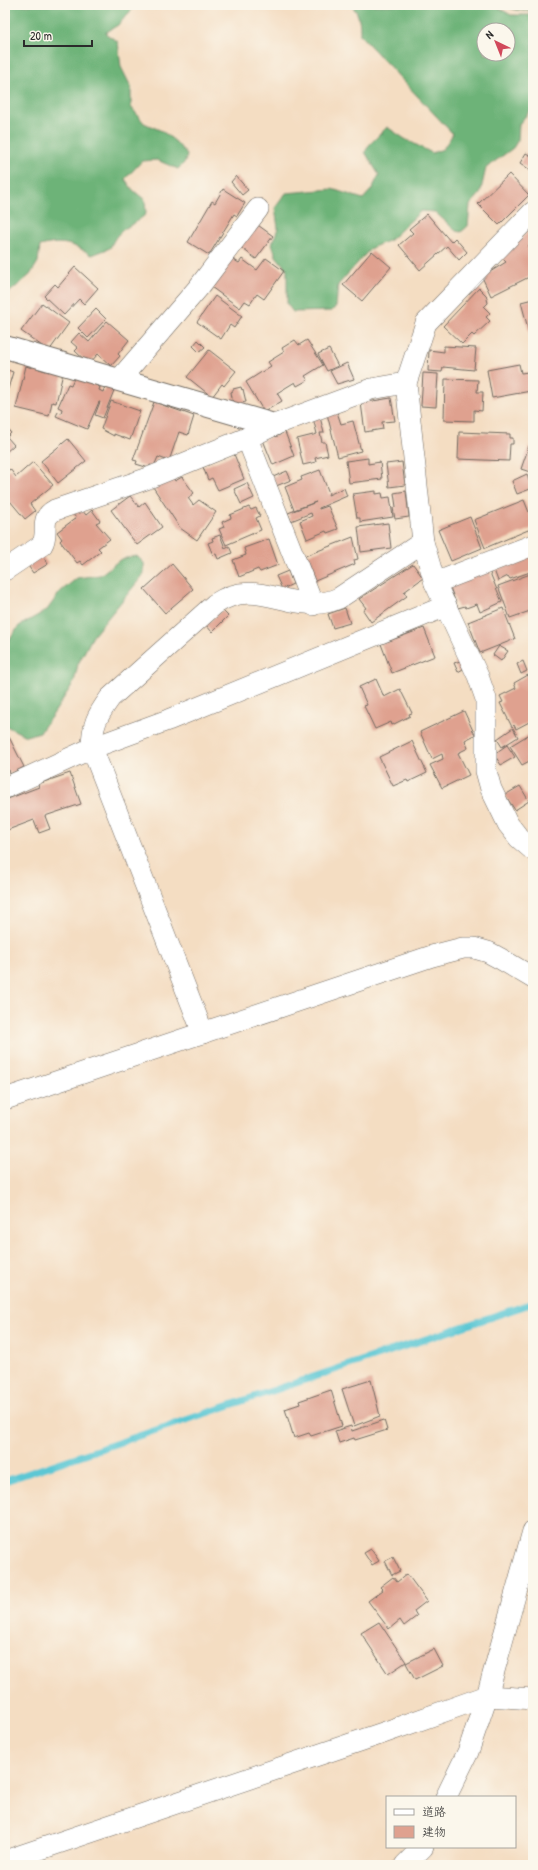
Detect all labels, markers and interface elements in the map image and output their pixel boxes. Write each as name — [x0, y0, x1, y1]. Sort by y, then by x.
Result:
scale bar — [24, 22, 92, 48]
north arrow — [476, 22, 516, 62]
text: 20 m — [30, 27, 52, 44]
text: N — [482, 27, 496, 42]
legend — [386, 1796, 516, 1848]
text: 道路 — [422, 1803, 446, 1820]
text: 建物 — [422, 1823, 446, 1840]

